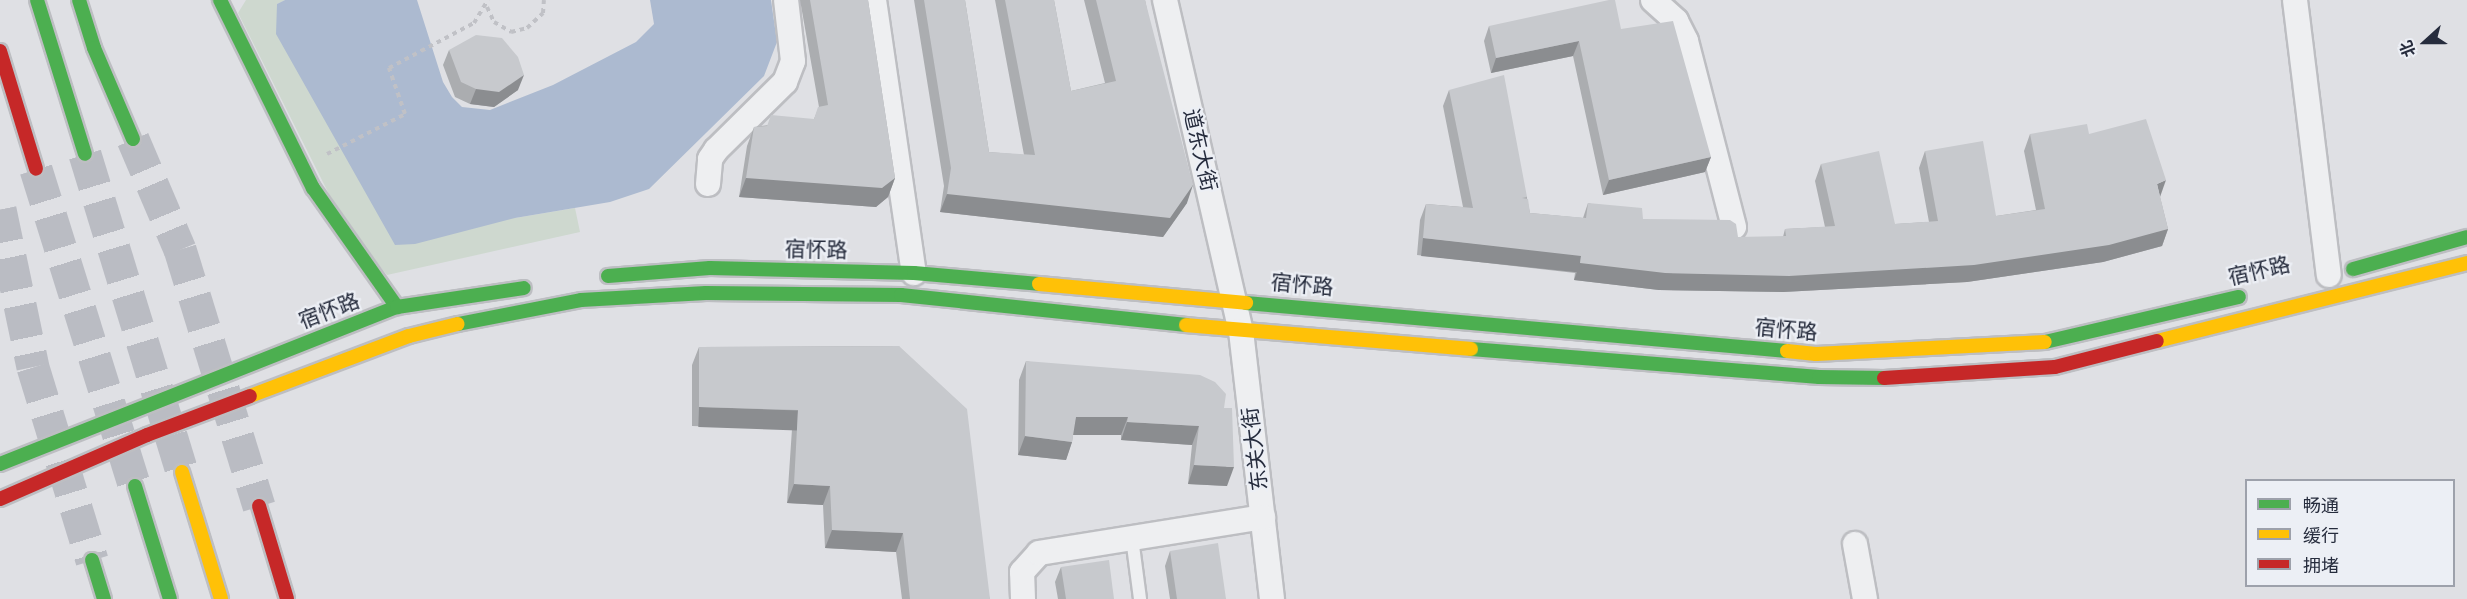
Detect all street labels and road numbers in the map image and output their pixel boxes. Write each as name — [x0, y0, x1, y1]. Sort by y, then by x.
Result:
street label: 道东大街 — [1178, 106, 1222, 194]
street label: 宿怀路 — [784, 237, 848, 263]
street label: 宿怀路 — [2225, 252, 2293, 290]
street label: 宿怀路 — [1270, 270, 1334, 300]
street label: 宿怀路 — [295, 288, 363, 334]
street label: 宿怀路 — [1754, 315, 1818, 345]
street label: 东关大街 — [1237, 406, 1273, 492]

